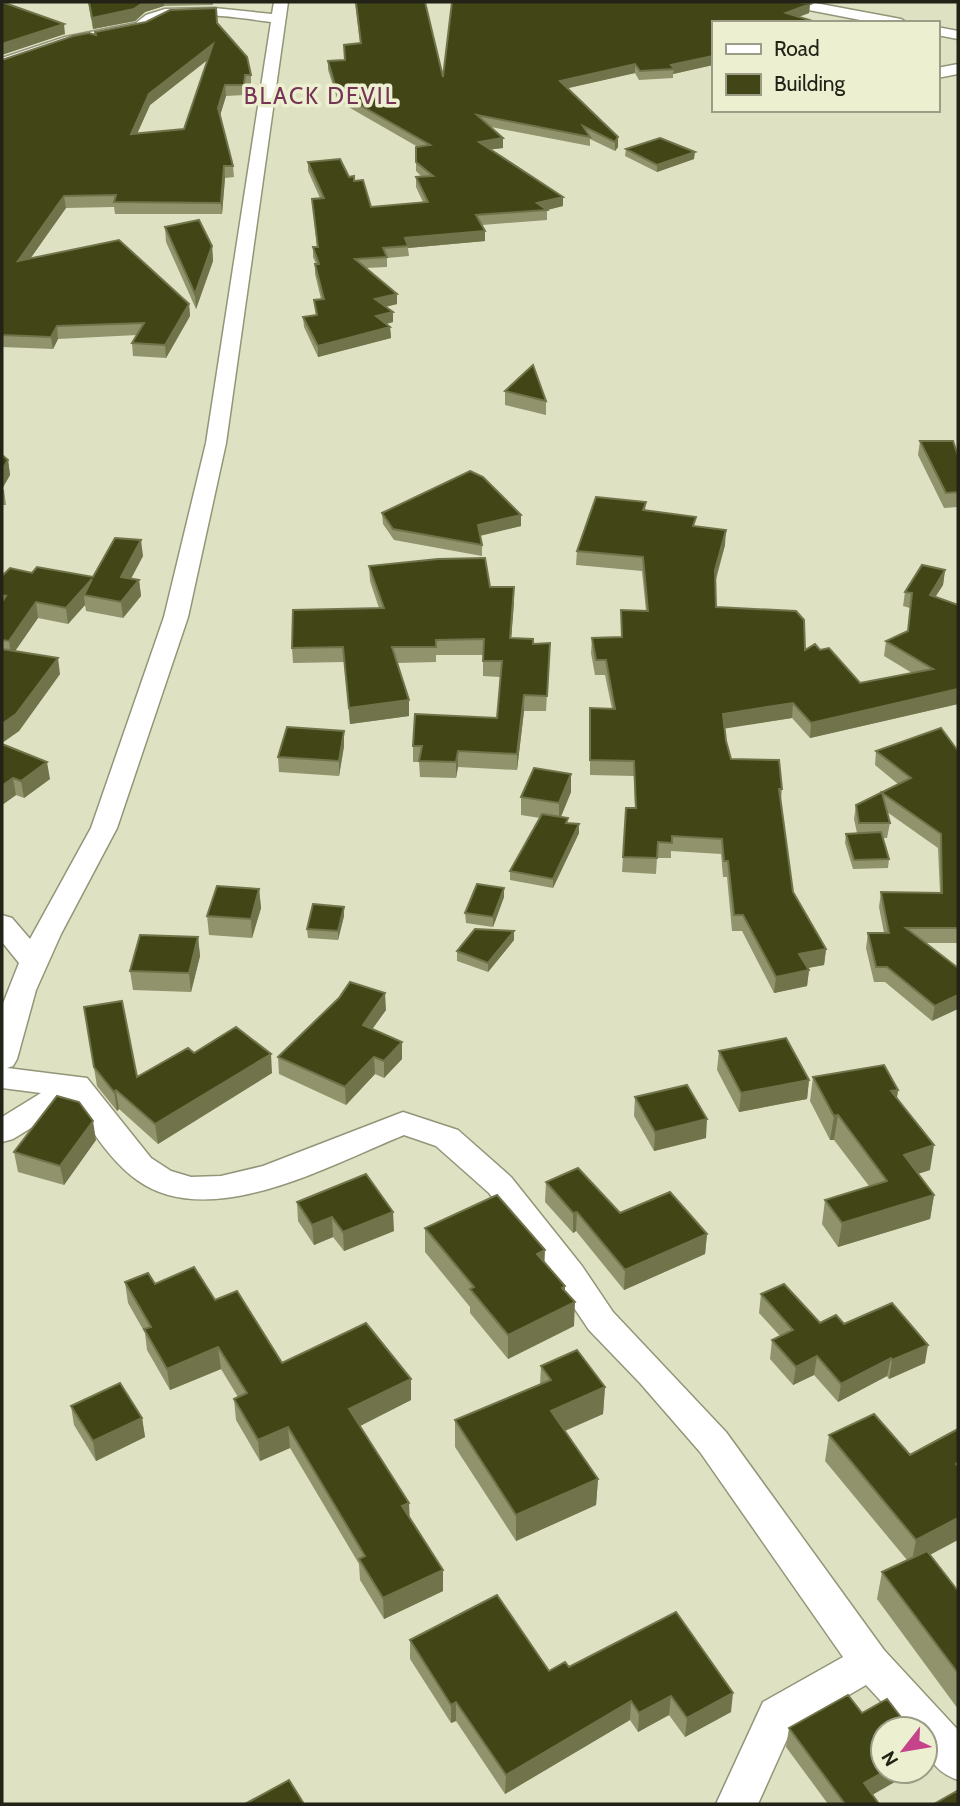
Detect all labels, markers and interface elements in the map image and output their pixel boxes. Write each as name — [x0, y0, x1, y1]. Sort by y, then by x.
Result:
legend — [712, 21, 939, 112]
text: Road — [774, 36, 820, 61]
text: Building — [774, 71, 846, 96]
district label: BLACK DEVIL — [244, 82, 398, 110]
north arrow — [869, 1715, 939, 1785]
text: N — [877, 1747, 903, 1770]

